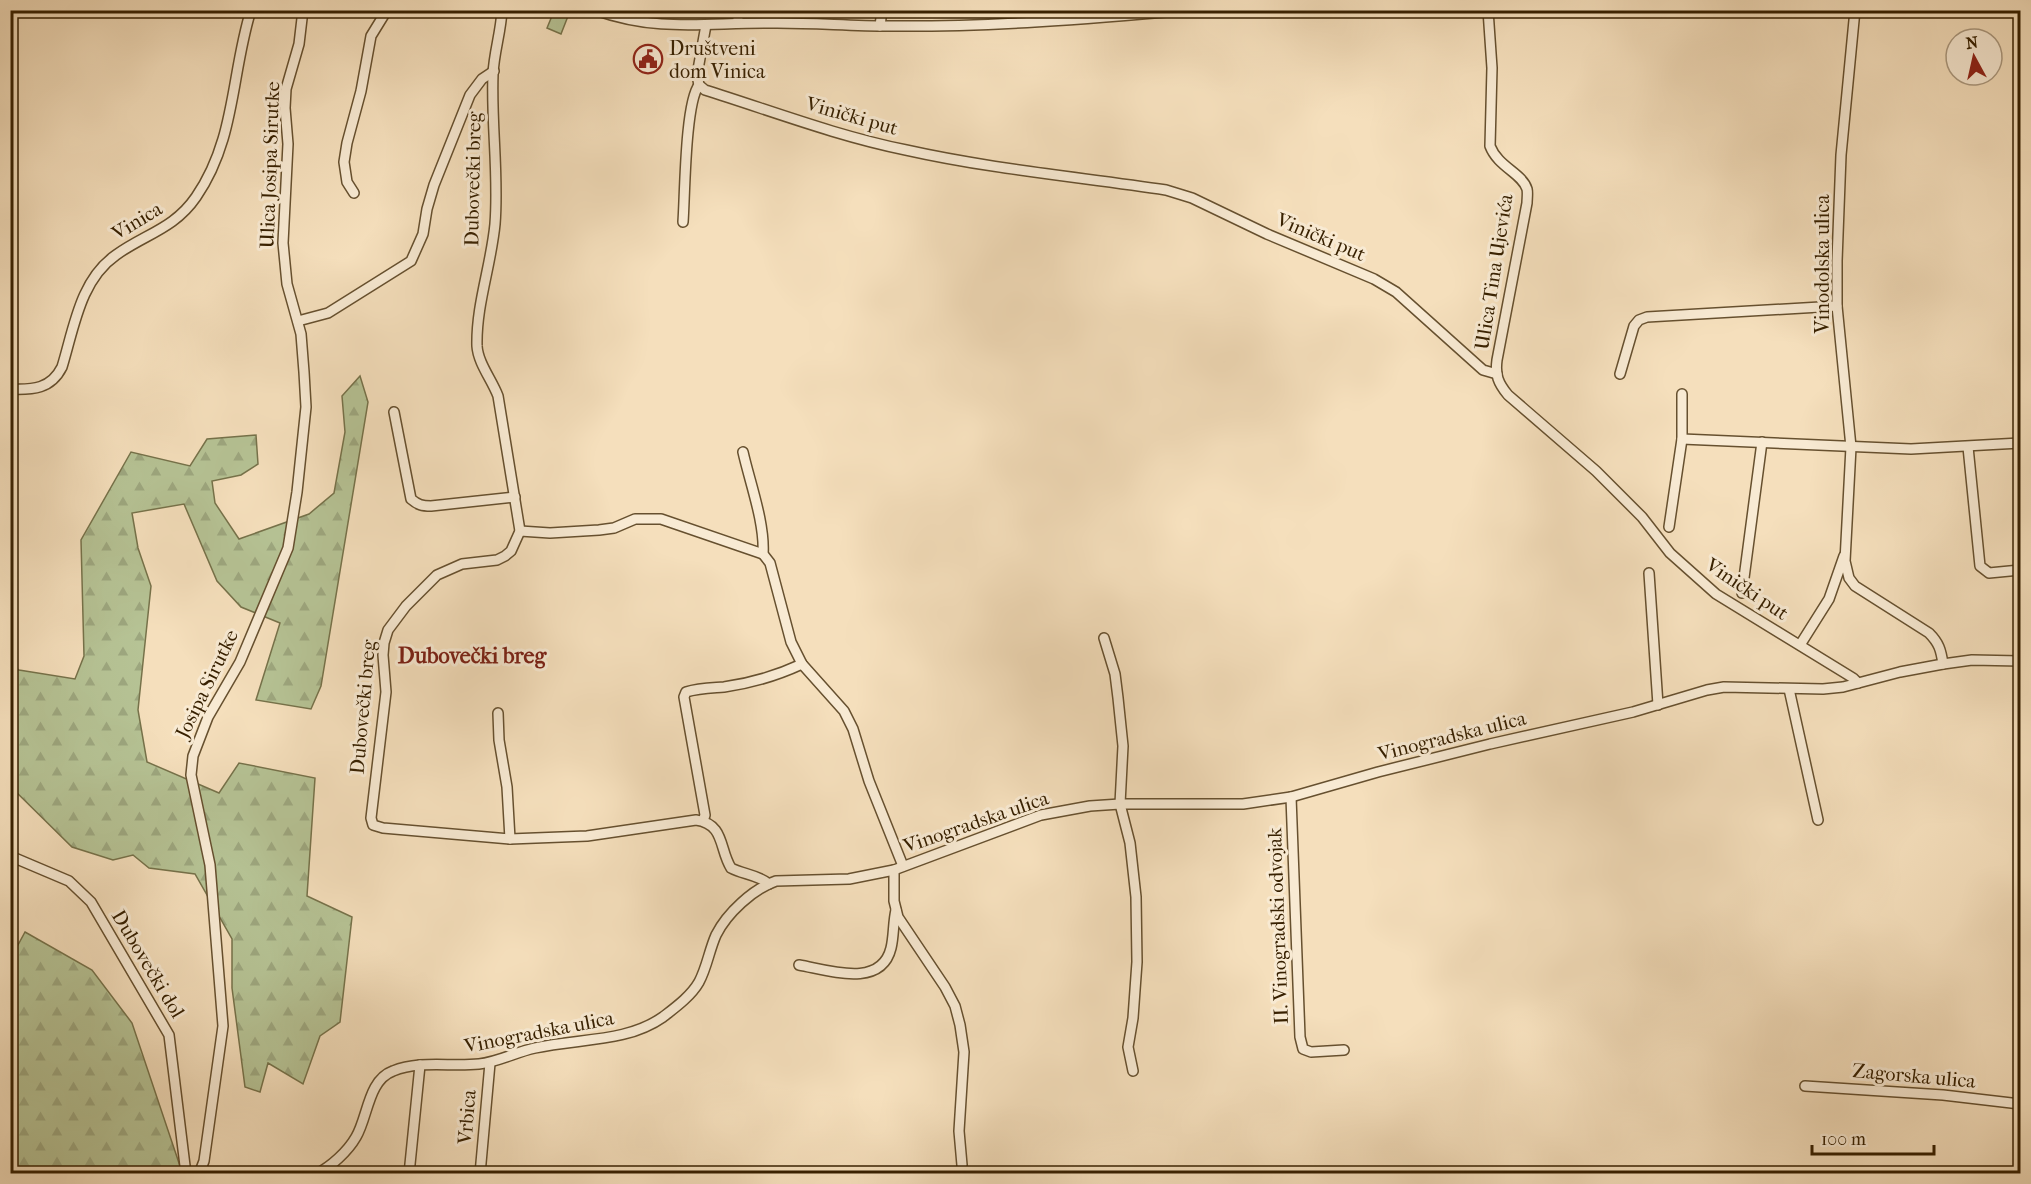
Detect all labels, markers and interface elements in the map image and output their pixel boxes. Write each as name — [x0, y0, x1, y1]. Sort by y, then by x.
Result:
north arrow — [1944, 27, 2004, 87]
text: N — [1965, 32, 1980, 53]
place label: Društveni dom Vinica — [669, 37, 766, 83]
public building icon: Društveni dom Vinica — [632, 43, 664, 75]
street label: Ulica Josipa Sirutke — [256, 81, 284, 249]
street label: Vinički put — [802, 92, 901, 140]
street label: Dubovečki breg — [460, 111, 486, 247]
street label: Ulica Tina Ujevića — [1470, 192, 1518, 352]
street label: Vinodolska ulica — [1811, 194, 1834, 334]
street label: Vinica — [107, 197, 167, 245]
street label: Vinički put — [1272, 208, 1369, 266]
street label: Vinički put — [1701, 552, 1793, 625]
street label: Josipa Sirutke — [170, 626, 243, 744]
street label: Dubovečki breg — [346, 639, 380, 775]
district label: Dubovečki breg — [398, 643, 547, 669]
street label: Vinogradska ulica — [1375, 706, 1529, 766]
street label: Vinogradska ulica — [900, 786, 1052, 858]
street label: II. Vinogradski odvojak — [1263, 827, 1293, 1025]
street label: Dubovečki dol — [107, 906, 189, 1023]
street label: Vinogradska ulica — [461, 1006, 616, 1058]
street label: Zagorska ulica — [1851, 1059, 1977, 1093]
street label: Vrbica — [453, 1088, 481, 1146]
scale bar — [1812, 1118, 1934, 1156]
text: 100 m — [1821, 1129, 1866, 1150]

